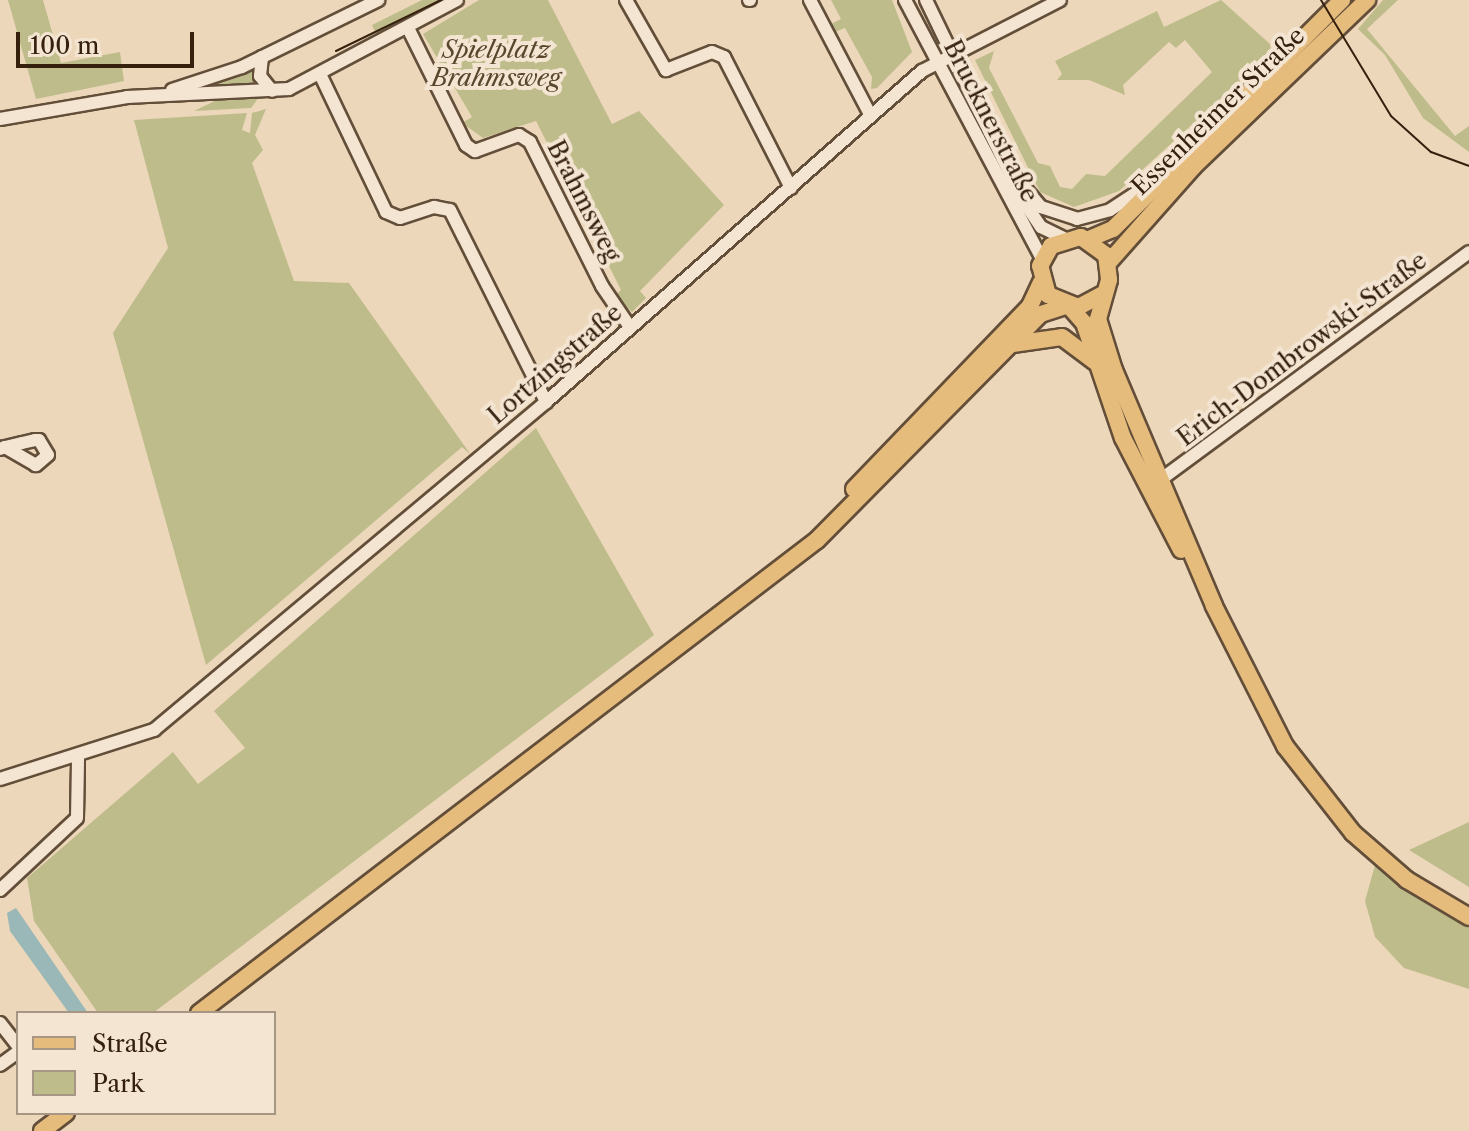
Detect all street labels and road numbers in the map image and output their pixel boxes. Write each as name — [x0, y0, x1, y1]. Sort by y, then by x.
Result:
street label: Essenheimer Straße — [1125, 21, 1311, 201]
street label: Brucknerstraße — [938, 35, 1044, 207]
street label: Brahmsweg — [541, 136, 627, 266]
street label: Erich-Dombrowski-Straße — [1172, 246, 1432, 452]
street label: Lortzingstraße — [482, 298, 628, 430]

